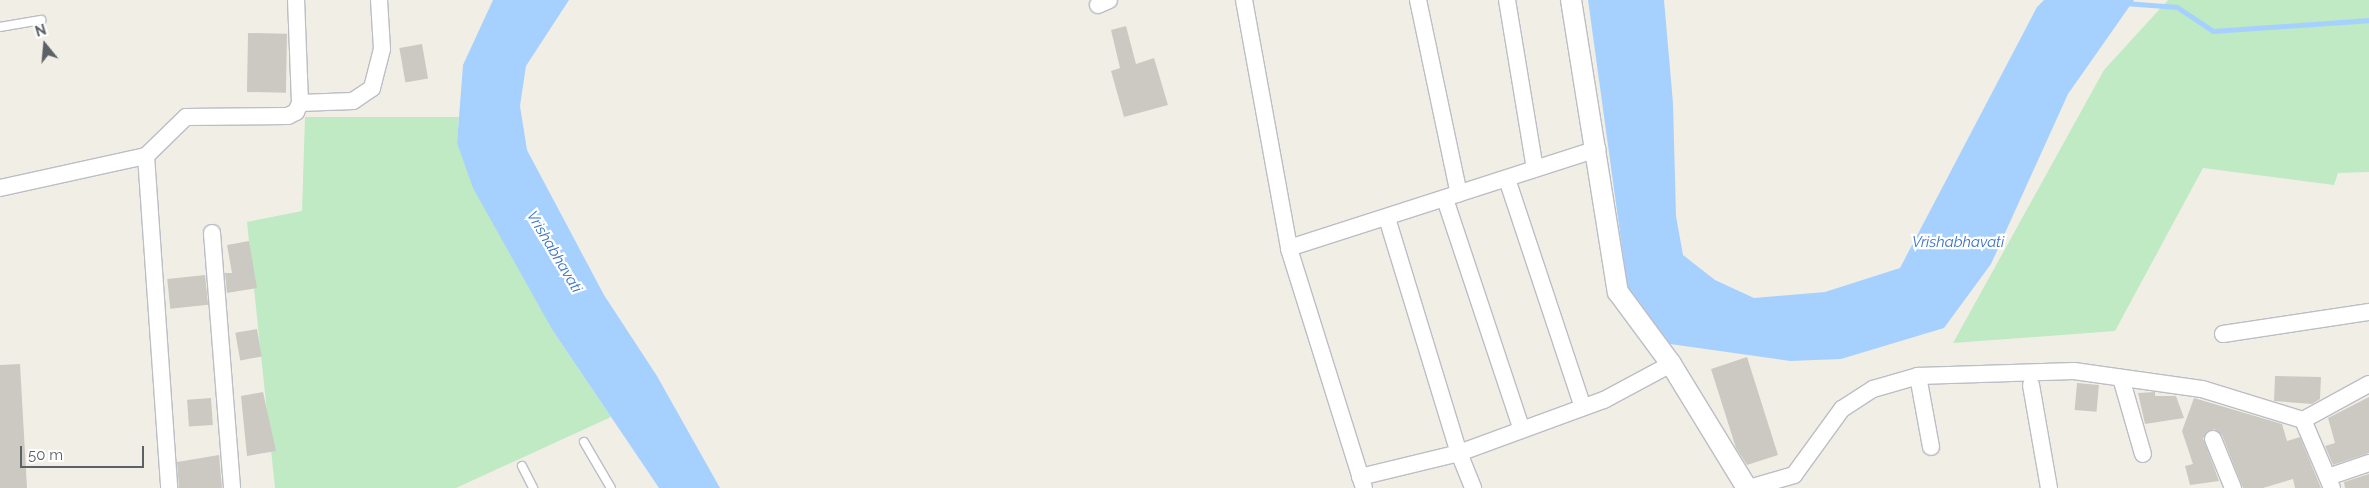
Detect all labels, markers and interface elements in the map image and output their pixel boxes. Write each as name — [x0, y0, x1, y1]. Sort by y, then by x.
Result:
north arrow — [20, 20, 70, 70]
text: N — [33, 21, 48, 40]
water label: Vrishabhavati — [523, 208, 585, 296]
water label: Vrishabhavati — [1912, 234, 2004, 252]
scale bar — [22, 436, 146, 468]
text: 50 m — [28, 446, 63, 464]

